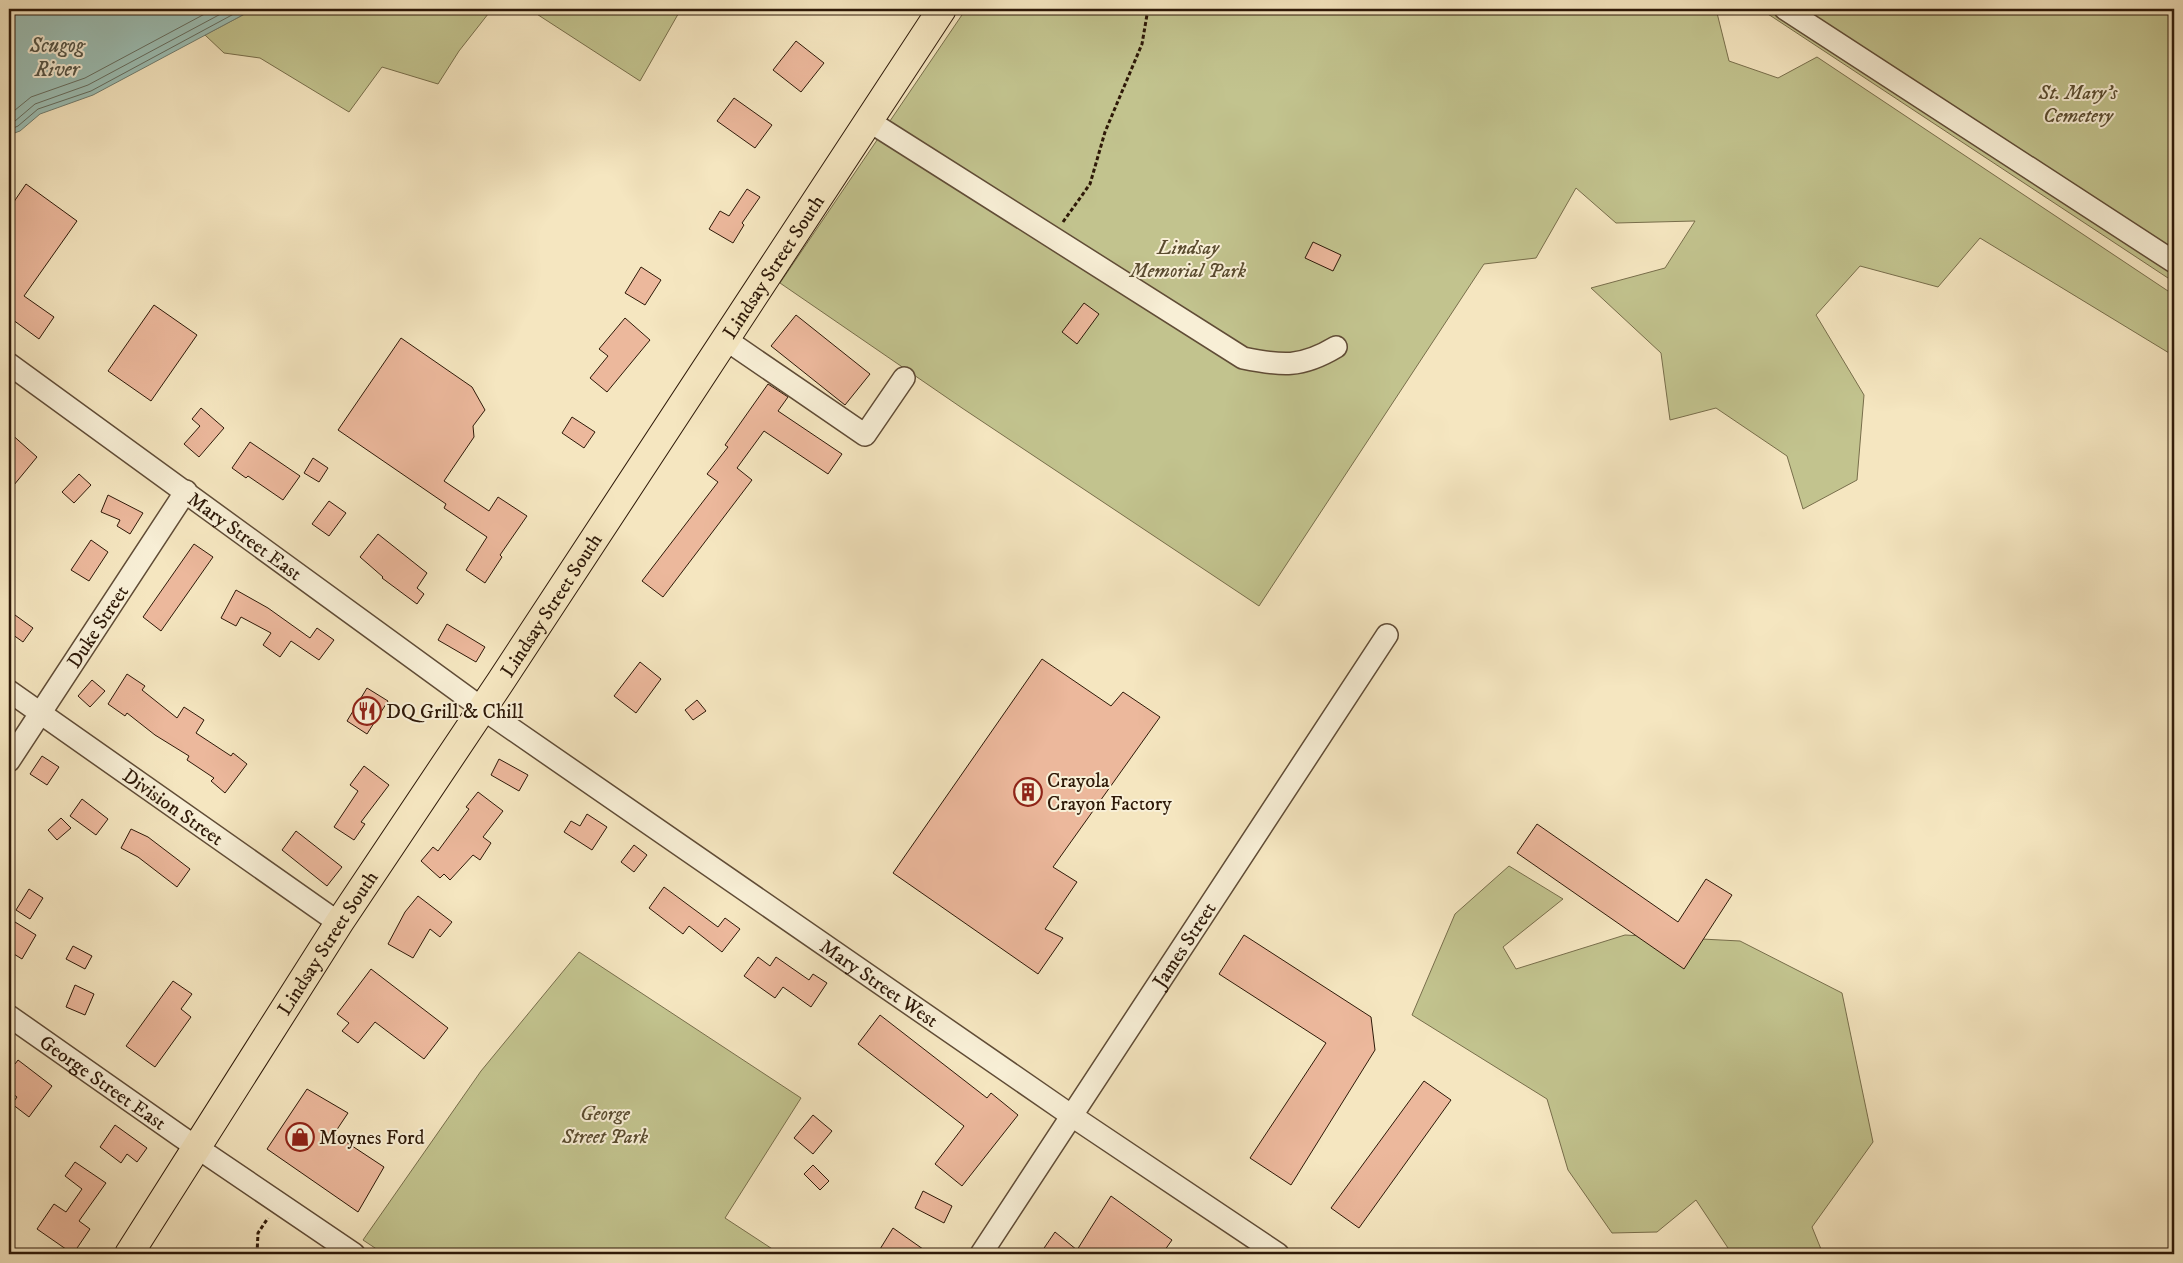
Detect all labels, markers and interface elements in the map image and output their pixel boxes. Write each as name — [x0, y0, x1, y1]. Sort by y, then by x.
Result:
water label: Scugog River — [29, 33, 86, 83]
park label: St. Mary's Cemetery — [2038, 81, 2118, 129]
street label: Lindsay Street South — [718, 190, 831, 344]
park label: Lindsay Memorial Park — [1128, 236, 1247, 284]
street label: Mary Street East — [182, 487, 306, 587]
street label: Lindsay Street South — [496, 529, 609, 683]
street label: Duke Street — [62, 581, 135, 673]
restaurant icon: DQ Grill & Chill — [352, 696, 382, 726]
place label: DQ Grill & Chill — [386, 700, 524, 725]
street label: Division Street — [117, 764, 228, 852]
place label: Crayola Crayon Factory — [1047, 769, 1172, 817]
building icon: Crayola Crayon Factory — [1013, 777, 1043, 807]
street label: Lindsay Street South — [273, 866, 385, 1021]
street label: James Street — [1147, 898, 1222, 995]
street label: Mary Street West — [814, 934, 943, 1034]
street label: George Street East — [34, 1030, 170, 1136]
park label: George Street Park — [561, 1102, 649, 1150]
shop icon: Moynes Ford — [285, 1122, 315, 1152]
place label: Moynes Ford — [319, 1126, 424, 1151]

